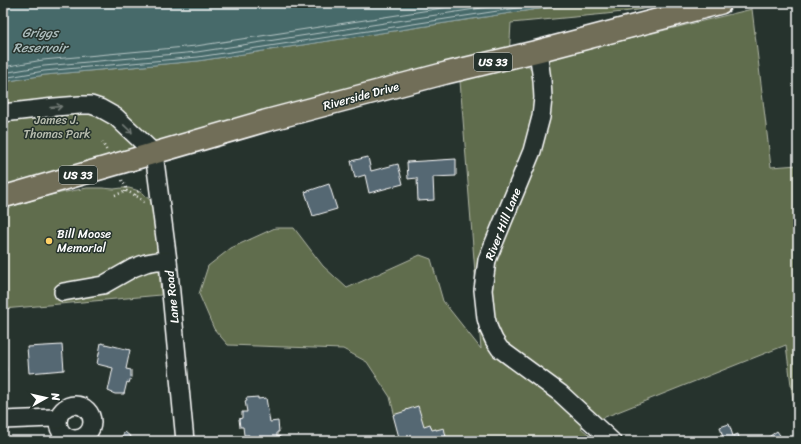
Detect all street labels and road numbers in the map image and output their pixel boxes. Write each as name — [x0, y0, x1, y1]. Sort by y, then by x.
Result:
road number: US 33 — [474, 53, 512, 71]
street label: Riverside Drive — [321, 75, 402, 117]
road number: US 33 — [59, 166, 97, 184]
street label: River Hill Lane — [478, 184, 528, 264]
street label: Lane Road — [158, 269, 186, 324]

